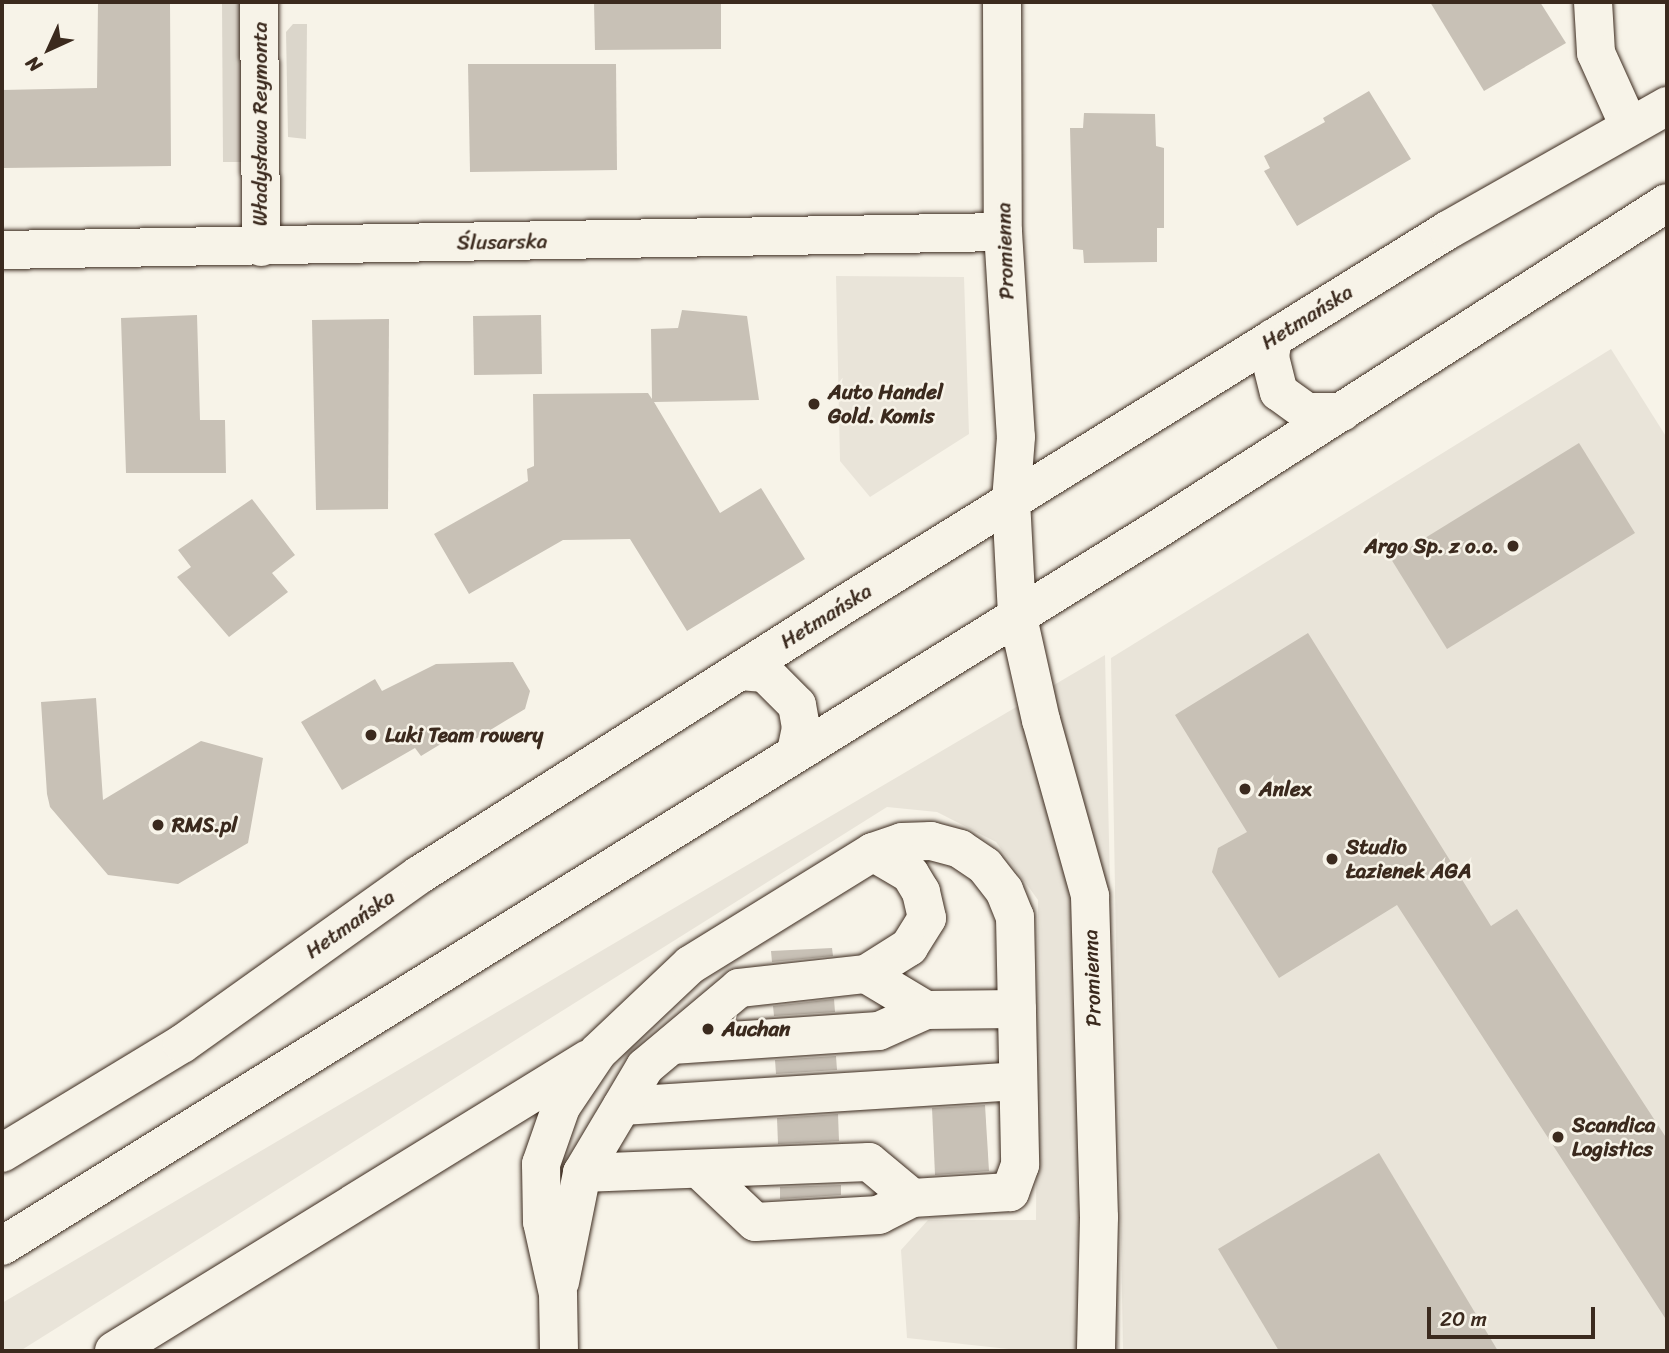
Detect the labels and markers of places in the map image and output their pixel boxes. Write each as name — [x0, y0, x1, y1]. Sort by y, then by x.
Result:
place label: Auto Handel Gold. Komis — [828, 379, 943, 429]
marker: Auto Handel Gold. Komis — [806, 396, 822, 412]
place label: Argo Sp. z o.o. — [1364, 533, 1499, 559]
marker: Argo Sp. z o.o. — [1505, 538, 1521, 554]
place label: Luki Team rowery — [385, 722, 545, 748]
marker: Luki Team rowery — [363, 727, 379, 743]
place label: Anlex — [1259, 776, 1312, 802]
marker: Anlex — [1237, 781, 1253, 797]
place label: RMS.pl — [172, 812, 237, 838]
marker: RMS.pl — [150, 817, 166, 833]
place label: Studio Łazienek AGA — [1346, 834, 1471, 884]
marker: Studio Łazienek AGA — [1324, 851, 1340, 867]
place label: Auchan — [722, 1016, 790, 1042]
marker: Auchan — [700, 1021, 716, 1037]
place label: Scandica Logistics — [1572, 1112, 1655, 1162]
marker: Scandica Logistics — [1550, 1129, 1566, 1145]

